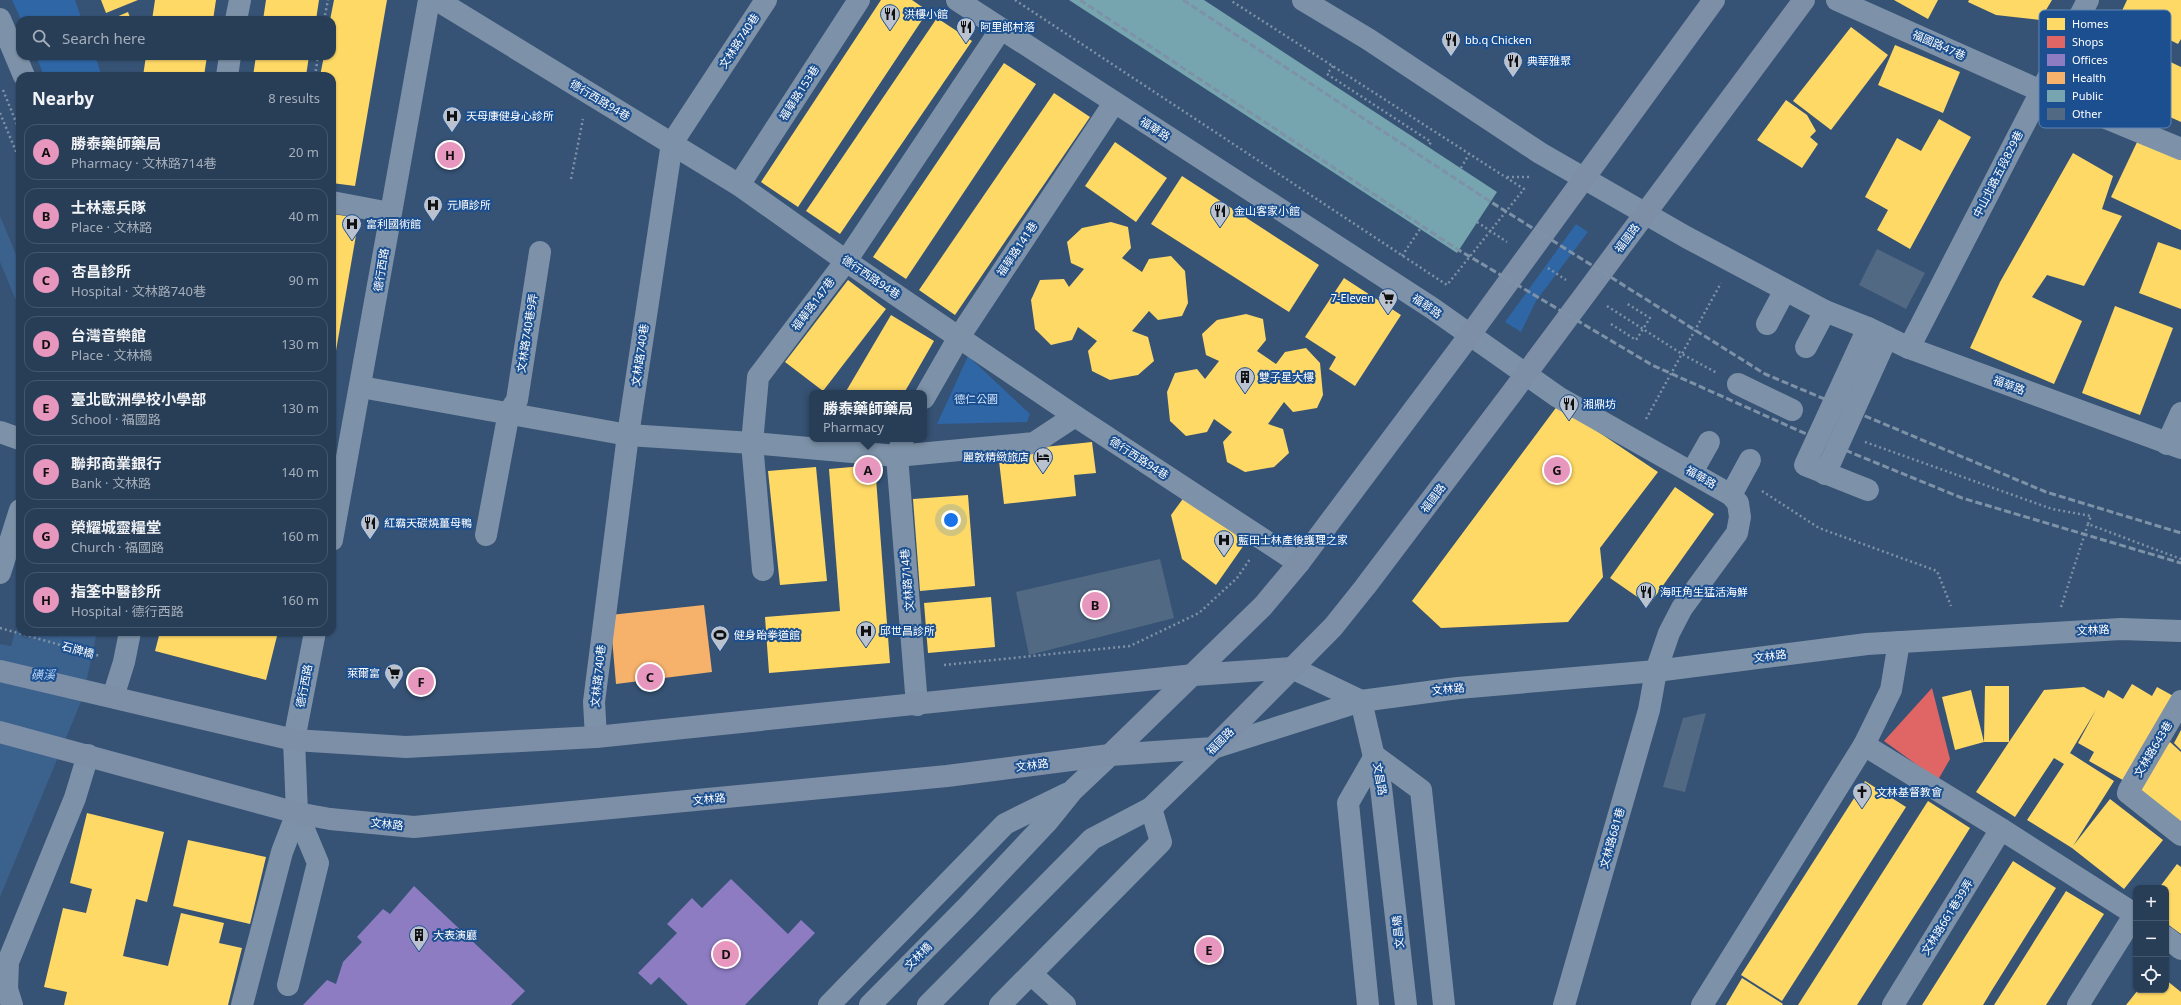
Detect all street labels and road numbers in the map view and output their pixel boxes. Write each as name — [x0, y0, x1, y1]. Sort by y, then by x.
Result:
street label: 文林路740巷 — [715, 10, 762, 71]
street label: 福國路47巷 — [1910, 26, 1968, 63]
street label: 福華路153巷 — [775, 62, 822, 123]
street label: 德行西路94巷 — [567, 76, 633, 123]
street label: 福華路 — [1137, 113, 1173, 144]
street label: 中山北路五段829巷 — [1969, 128, 2026, 220]
street label: 福華路141巷 — [993, 218, 1040, 279]
street label: 福國路 — [1611, 220, 1643, 255]
street label: 德行西路 — [370, 247, 391, 293]
street label: 德行西路94巷 — [839, 251, 903, 302]
street label: 福華路147巷 — [788, 274, 838, 333]
street label: 福華路 — [1409, 290, 1445, 321]
street label: 文林路740巷9弄 — [513, 292, 540, 374]
street label: 文林路740巷 — [628, 323, 651, 387]
street label: 福華路 — [1991, 372, 2027, 397]
street label: 德行西路94巷 — [1107, 433, 1172, 482]
street label: 福華路 — [1683, 462, 1719, 491]
street label: 福國路 — [1417, 480, 1449, 515]
street label: 文林路714巷 — [896, 548, 917, 612]
street label: 文林路 — [2076, 621, 2110, 638]
street label: 石牌橋 — [60, 638, 96, 661]
street label: 文林路740巷 — [587, 644, 608, 708]
street label: 文林路 — [1753, 646, 1787, 665]
street label: 德行西路 — [292, 663, 315, 709]
street label: 文林路 — [1431, 679, 1465, 698]
street label: 文林路643巷 — [2130, 718, 2175, 780]
street label: 福國路 — [1203, 724, 1237, 758]
street label: 文林路 — [1015, 755, 1049, 774]
street label: 文昌路 — [1370, 761, 1391, 796]
street label: 文林路 — [692, 789, 726, 808]
street label: 文林路681巷 — [1596, 806, 1627, 870]
street label: 文林路 — [370, 814, 404, 833]
street label: 文林路661巷39弄 — [1917, 876, 1976, 957]
street label: 文昌橋 — [1388, 915, 1407, 949]
street label: 文林橋 — [901, 939, 935, 973]

